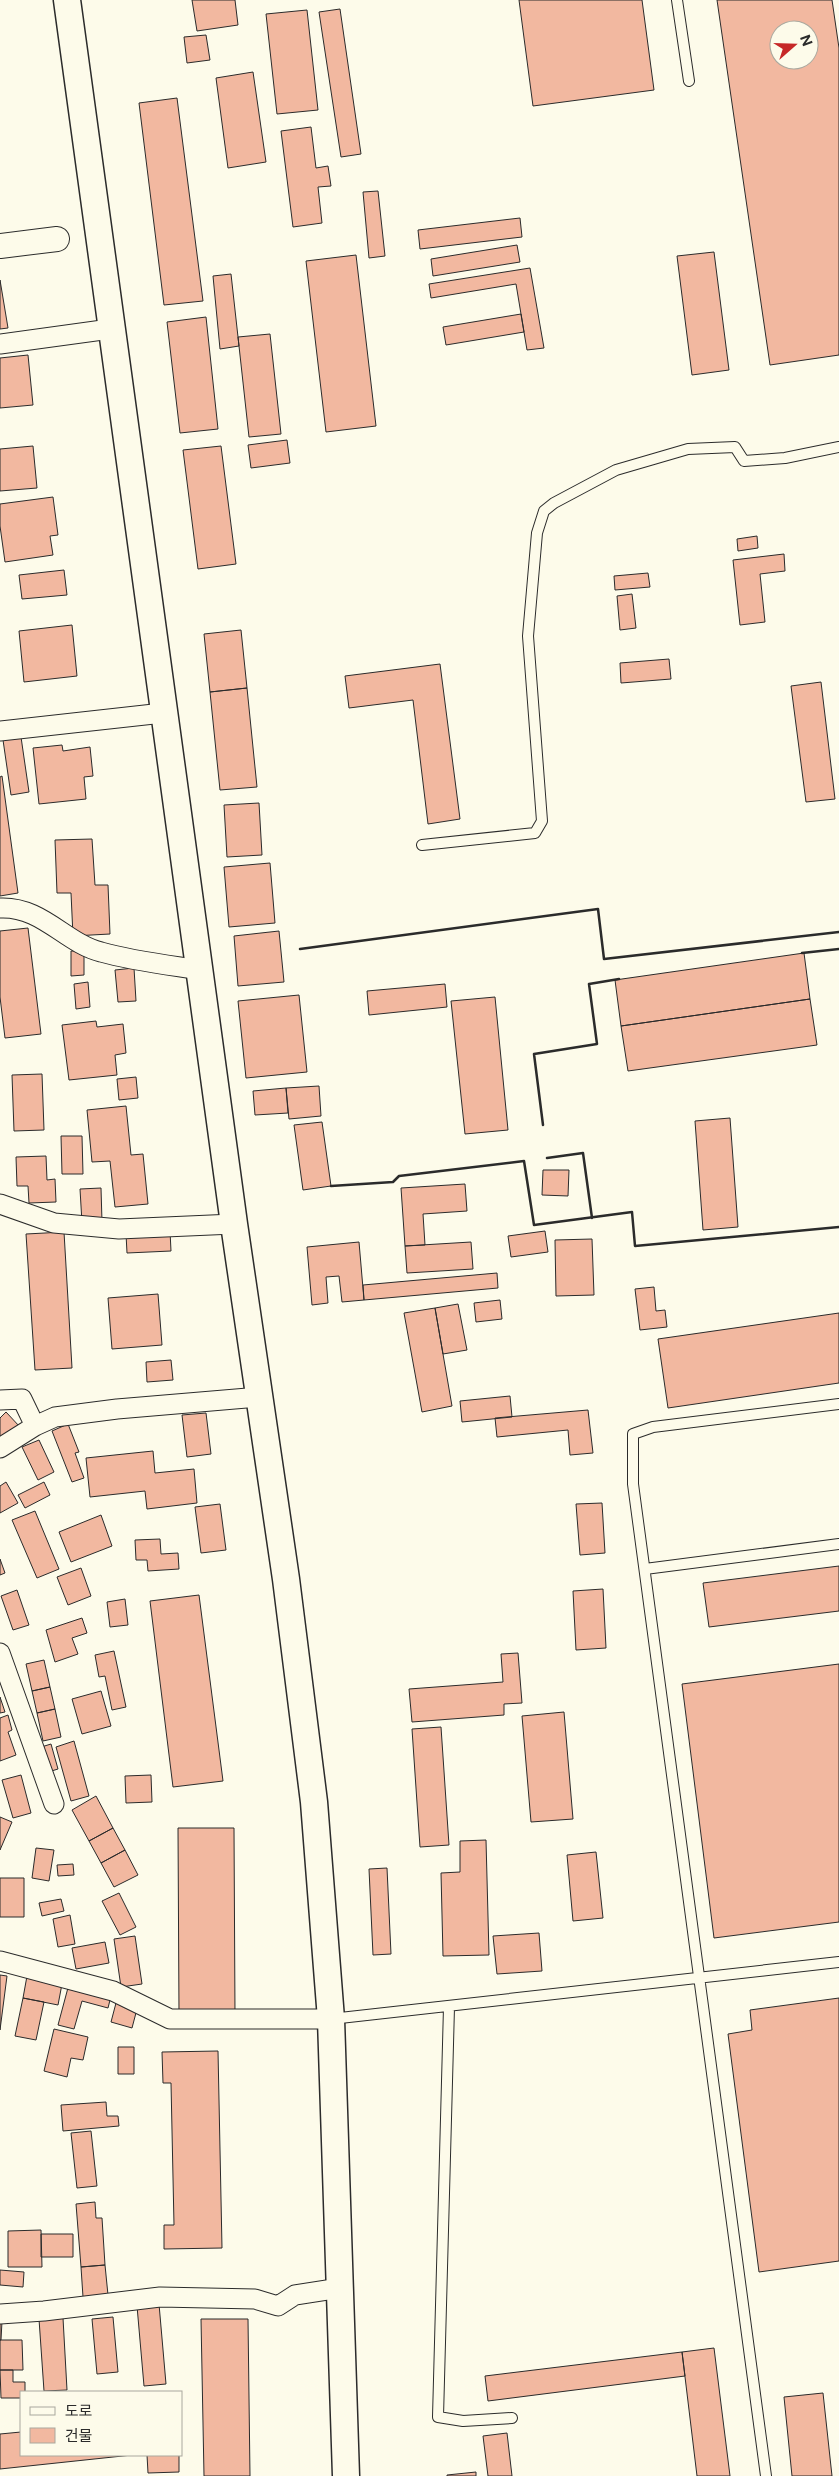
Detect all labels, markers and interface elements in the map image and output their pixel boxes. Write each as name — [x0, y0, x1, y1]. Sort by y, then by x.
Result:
north arrow — [769, 20, 819, 70]
text: N — [797, 33, 816, 48]
legend — [20, 2391, 182, 2456]
text: 도로 — [65, 2402, 93, 2419]
text: 건물 — [65, 2427, 93, 2444]

